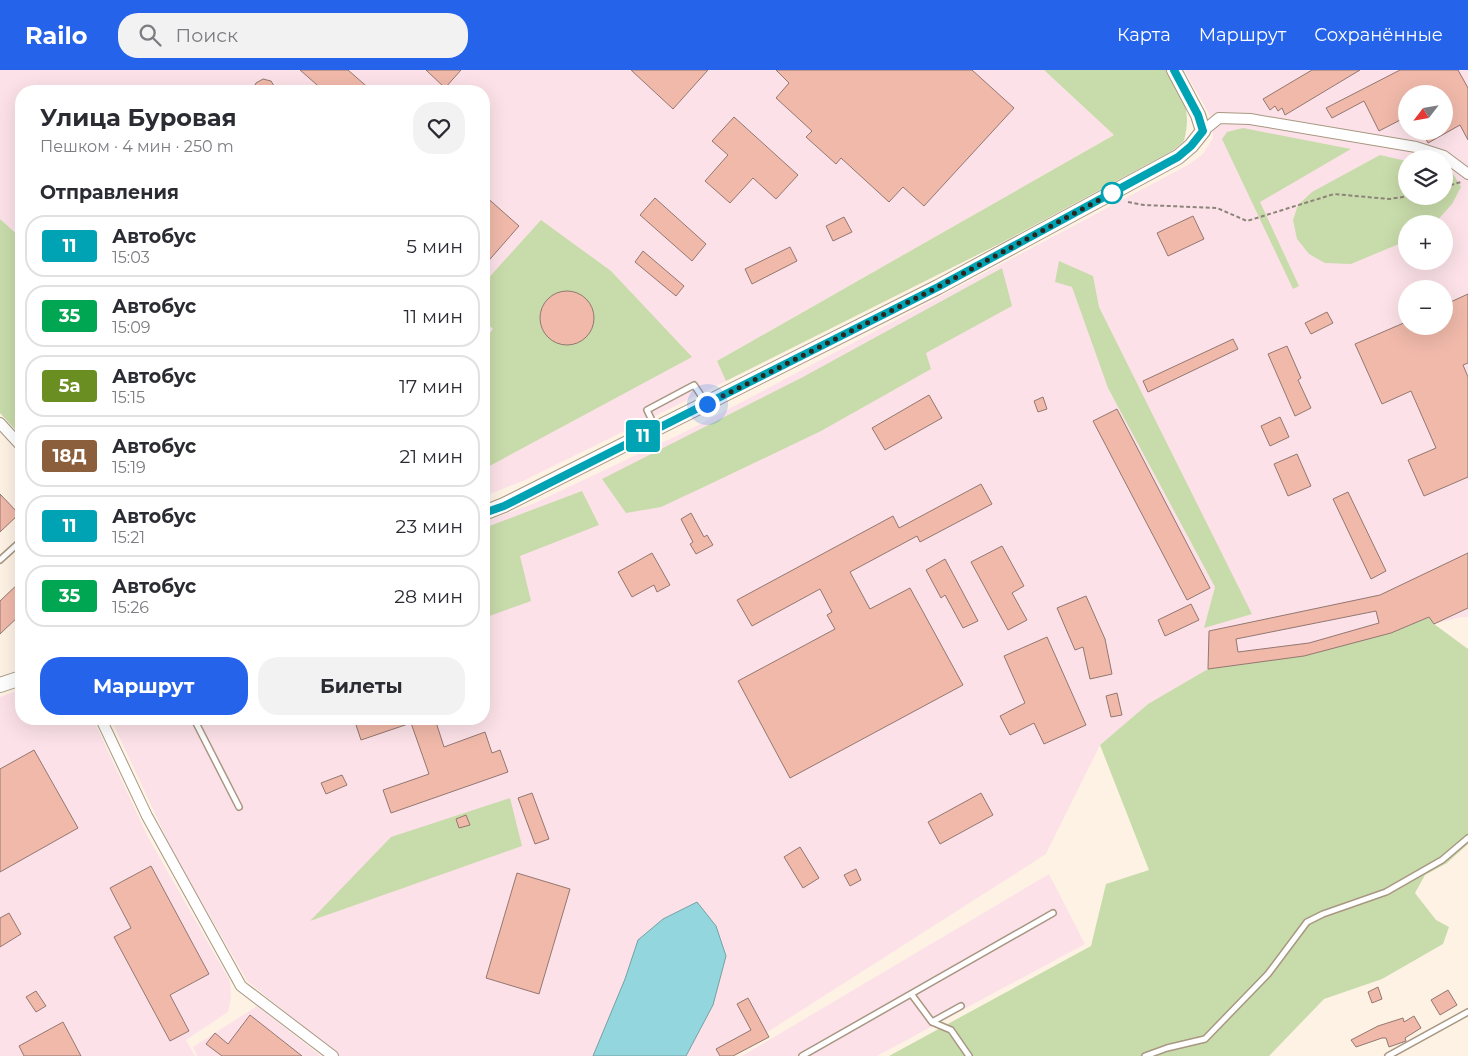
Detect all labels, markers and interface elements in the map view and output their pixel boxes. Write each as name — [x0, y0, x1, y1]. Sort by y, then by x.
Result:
search box — [118, 13, 468, 58]
text: Railo — [25, 21, 88, 50]
icon: search — [136, 21, 164, 49]
text: Поиск — [176, 24, 238, 47]
text: Карта — [1117, 24, 1171, 46]
text: Маршрут — [1199, 24, 1286, 46]
text: Сохранённые — [1314, 24, 1443, 46]
north arrow — [1398, 85, 1452, 140]
map controls — [1398, 85, 1453, 335]
button: heart — [413, 102, 465, 154]
text: Улица Буровая — [40, 103, 237, 132]
text: Пешком · 4 мин · 250 m — [40, 137, 234, 156]
button: layers — [1398, 150, 1453, 205]
text: Отправления — [40, 181, 179, 204]
unlabelled marker — [1101, 182, 1123, 204]
button: + — [1398, 215, 1453, 270]
text: Автобус — [112, 225, 196, 248]
text: 11 — [62, 235, 77, 257]
text: 5 мин — [406, 235, 463, 258]
text: 15:03 — [112, 248, 150, 267]
button: − — [1398, 280, 1453, 335]
text: Автобус — [112, 295, 196, 318]
text: 35 — [59, 305, 80, 327]
text: 11 мин — [403, 305, 463, 328]
text: 15:09 — [112, 318, 151, 337]
text: Автобус — [112, 365, 196, 388]
text: 5а — [59, 375, 80, 397]
text: 17 мин — [399, 375, 463, 398]
text: 15:15 — [112, 388, 145, 407]
your location — [695, 392, 720, 417]
line badge: 11 — [620, 420, 666, 452]
text: 11 — [636, 425, 650, 447]
text: Автобус — [112, 435, 196, 458]
text: 18Д — [53, 445, 86, 467]
text: 21 мин — [399, 445, 463, 468]
text: 15:19 — [112, 458, 146, 477]
text: Автобус — [112, 505, 196, 528]
text: 11 — [62, 515, 77, 537]
text: 23 мин — [396, 515, 463, 538]
text: 15:21 — [112, 528, 145, 547]
text: Автобус — [112, 575, 196, 598]
text: 35 — [59, 585, 80, 607]
text: 28 мин — [394, 585, 463, 608]
text: 15:26 — [112, 598, 149, 617]
button: Маршрут — [40, 657, 248, 715]
button: Билеты — [258, 657, 465, 715]

